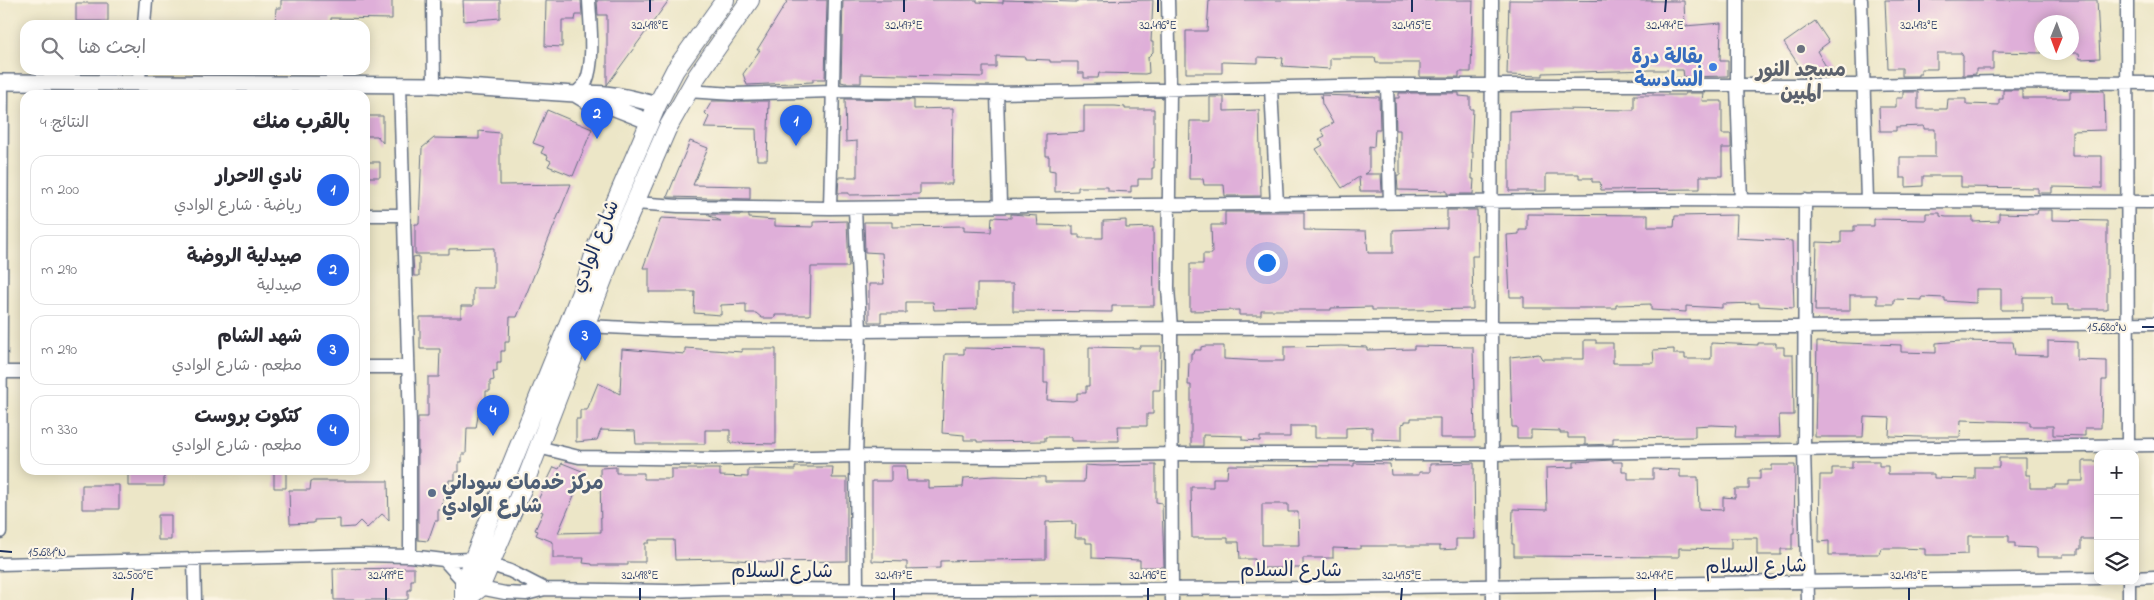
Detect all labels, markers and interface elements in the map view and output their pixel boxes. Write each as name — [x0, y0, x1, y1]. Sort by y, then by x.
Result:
north arrow — [2034, 15, 2079, 60]
text: 32.498°E — [632, 17, 668, 35]
text: 32.497°E — [885, 17, 923, 35]
text: 32.496°E — [1139, 17, 1177, 35]
text: 32.495°E — [1392, 17, 1432, 35]
text: 32.494°E — [1646, 17, 1684, 35]
text: 32.493°E — [1900, 17, 1938, 35]
search box — [20, 20, 370, 75]
icon: search — [38, 34, 66, 62]
text: ابحث هنا — [78, 35, 146, 62]
marker: مسجد النور المبين — [1795, 43, 1807, 55]
place label: بقالة درة السادسة — [1632, 44, 1703, 96]
place label: مسجد النور المبين — [1754, 57, 1846, 109]
marker: بقالة درة السادسة — [1707, 61, 1719, 73]
pin: 2 — [581, 98, 613, 139]
pin: 1 — [780, 105, 812, 146]
text: بالقرب منك — [253, 108, 350, 138]
text: النتائج: 4 — [40, 111, 89, 135]
text: نادي الاحرار — [216, 164, 302, 191]
text: 200 m — [41, 178, 79, 202]
text: 1 — [330, 178, 336, 202]
text: رياضة · شارع الوادي — [174, 194, 302, 218]
street label: شارع الوادي — [565, 196, 628, 298]
text: صيدلية الروضة — [187, 244, 302, 271]
your location — [1254, 250, 1280, 276]
text: 290 m — [41, 258, 77, 282]
text: 2 — [329, 258, 337, 282]
text: صيدلية — [257, 274, 302, 298]
text: 15.680°N — [2087, 319, 2127, 337]
pin: 3 — [569, 320, 601, 361]
text: شهد الشام — [218, 324, 302, 351]
text: 290 m — [41, 338, 77, 362]
text: 3 — [330, 338, 336, 362]
text: مطعم · شارع الوادي — [172, 354, 302, 378]
pin: 4 — [477, 395, 509, 436]
text: كتكوت بروست — [195, 404, 302, 431]
text: 330 m — [41, 418, 78, 442]
text: 4 — [330, 418, 336, 442]
text: مطعم · شارع الوادي — [172, 434, 302, 458]
map controls — [2094, 450, 2139, 585]
button: + — [2094, 450, 2139, 495]
place label: مركز خدمات سوداني شارع الوادي — [442, 470, 604, 522]
marker: مركز خدمات سوداني شارع الوادي — [426, 487, 438, 499]
button: − — [2094, 495, 2139, 540]
button: layers — [2094, 540, 2139, 585]
text: 15.681°N — [28, 544, 66, 562]
street label: شارع السلام — [1705, 552, 1807, 583]
street label: شارع السلام — [1240, 557, 1342, 586]
street label: شارع السلام — [731, 558, 833, 587]
text: 32.500°E — [112, 567, 154, 585]
text: 32.499°E — [368, 567, 404, 585]
text: 32.498°E — [622, 567, 658, 585]
text: 32.497°E — [875, 567, 913, 585]
text: 32.496°E — [1129, 567, 1167, 585]
text: 32.495°E — [1382, 567, 1422, 585]
text: 32.494°E — [1636, 567, 1674, 585]
text: 32.493°E — [1890, 567, 1928, 585]

